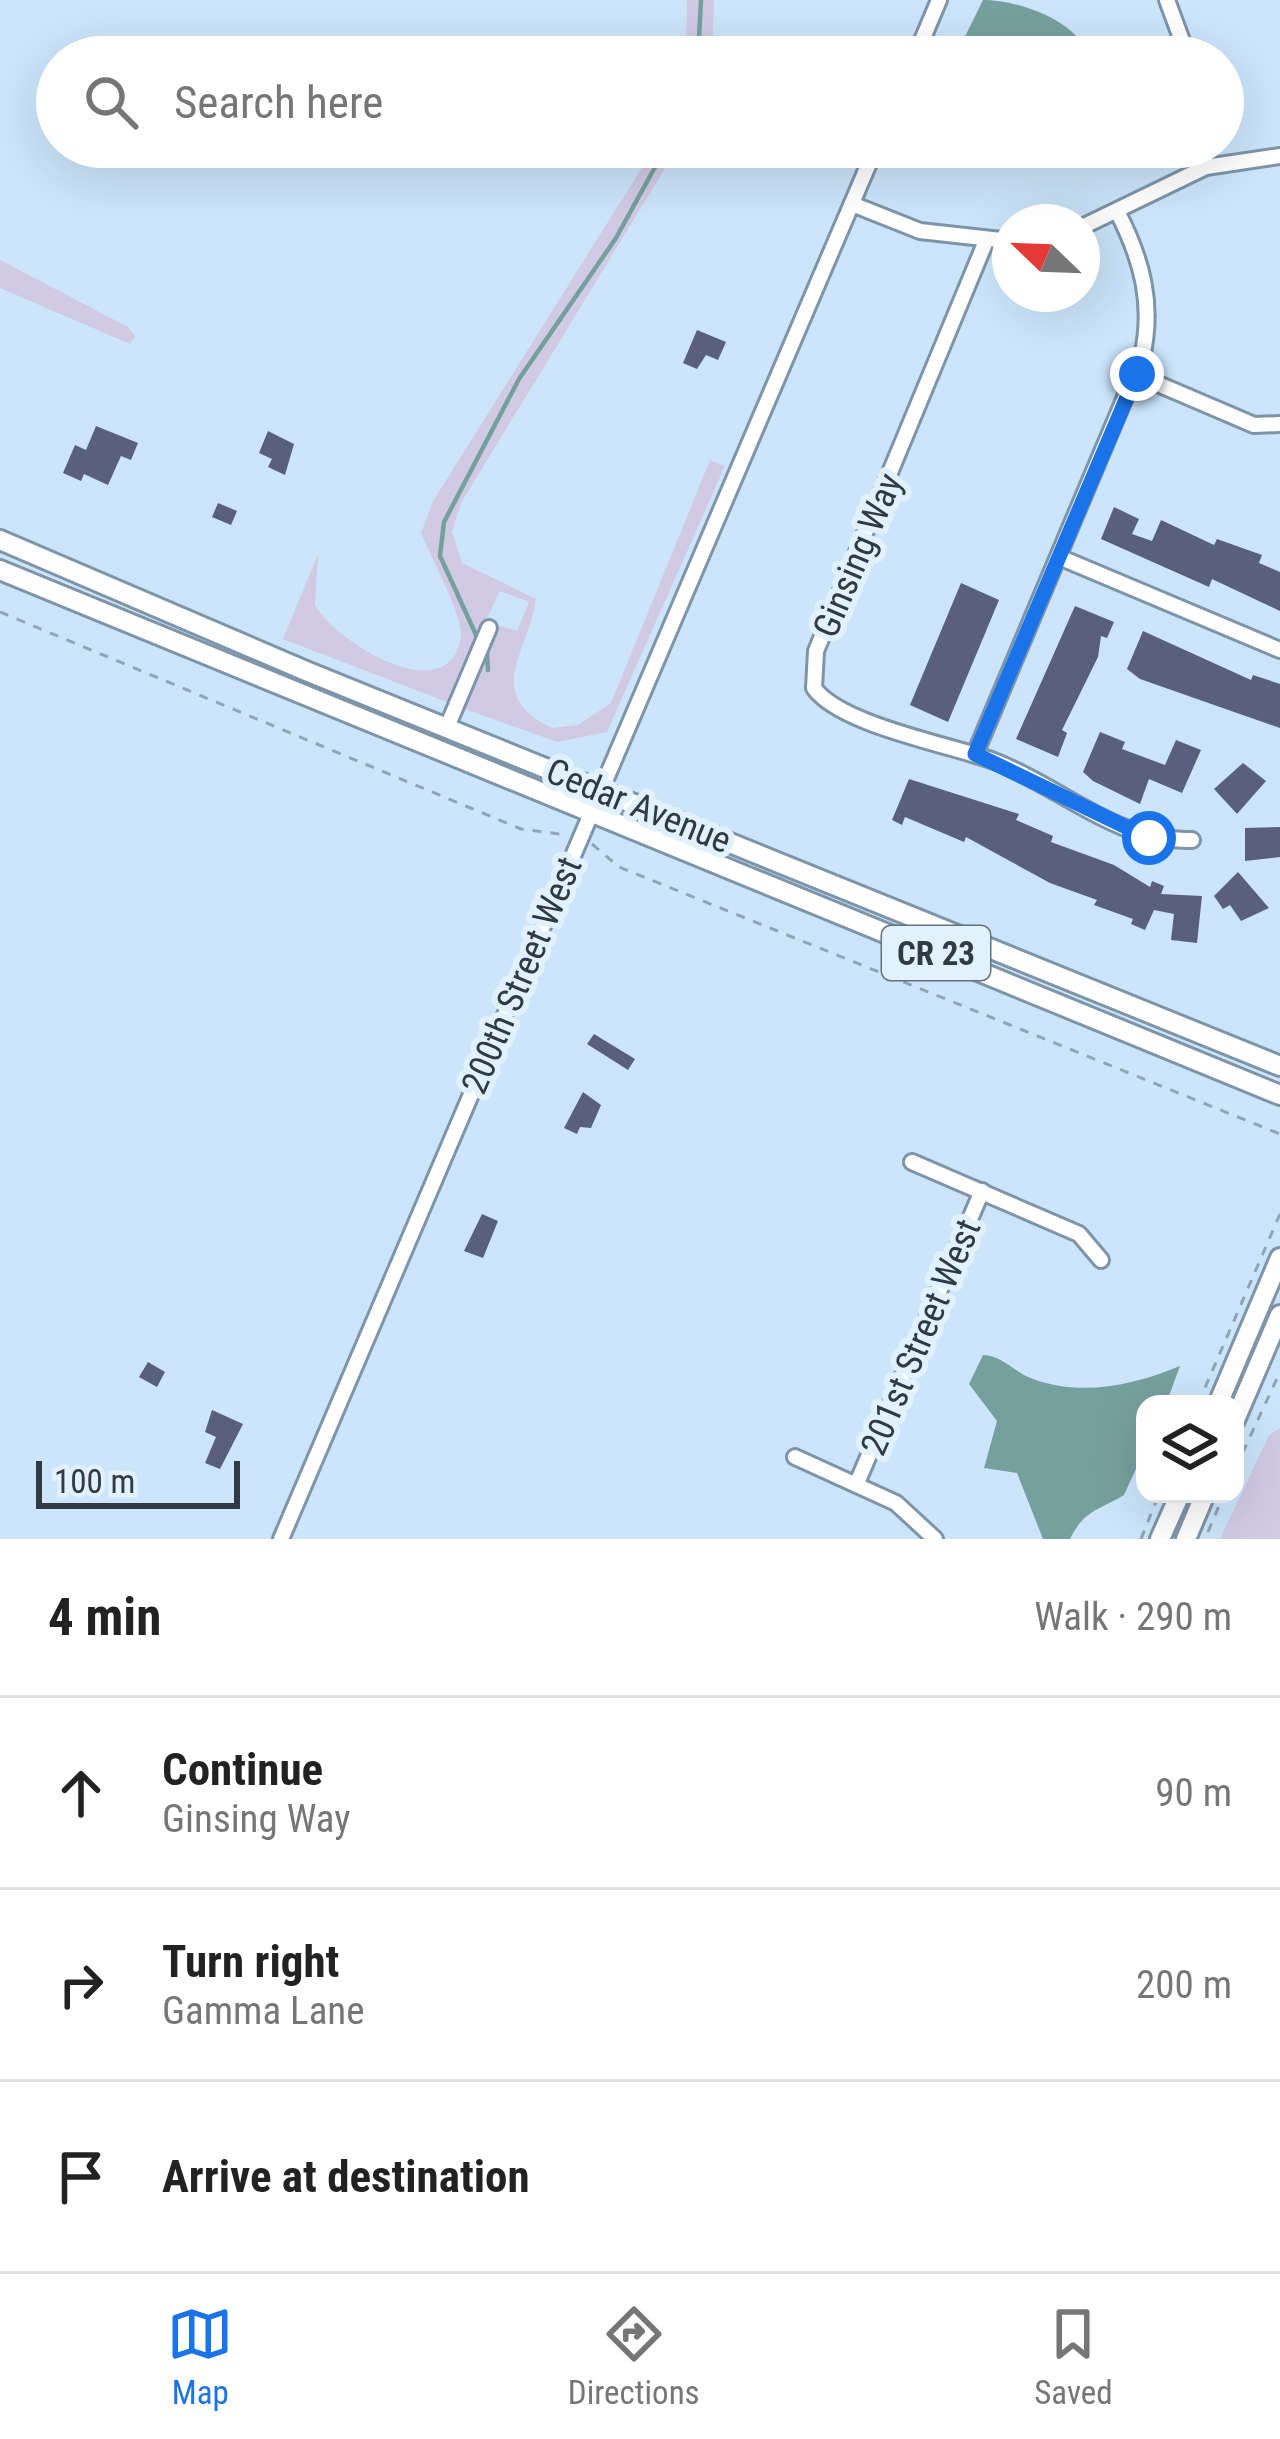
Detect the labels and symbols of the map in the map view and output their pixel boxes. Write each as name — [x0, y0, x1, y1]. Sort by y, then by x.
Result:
north arrow — [992, 204, 1100, 312]
route end — [1110, 347, 1164, 401]
street label: Ginsing Way — [805, 467, 911, 644]
street label: Cedar Avenue — [540, 750, 737, 862]
route start — [1122, 811, 1176, 865]
street label: 200th Street West — [453, 851, 591, 1100]
road number: CR 23 — [882, 926, 990, 980]
street label: 201st Street West — [852, 1213, 990, 1462]
scale bar — [36, 1455, 240, 1508]

